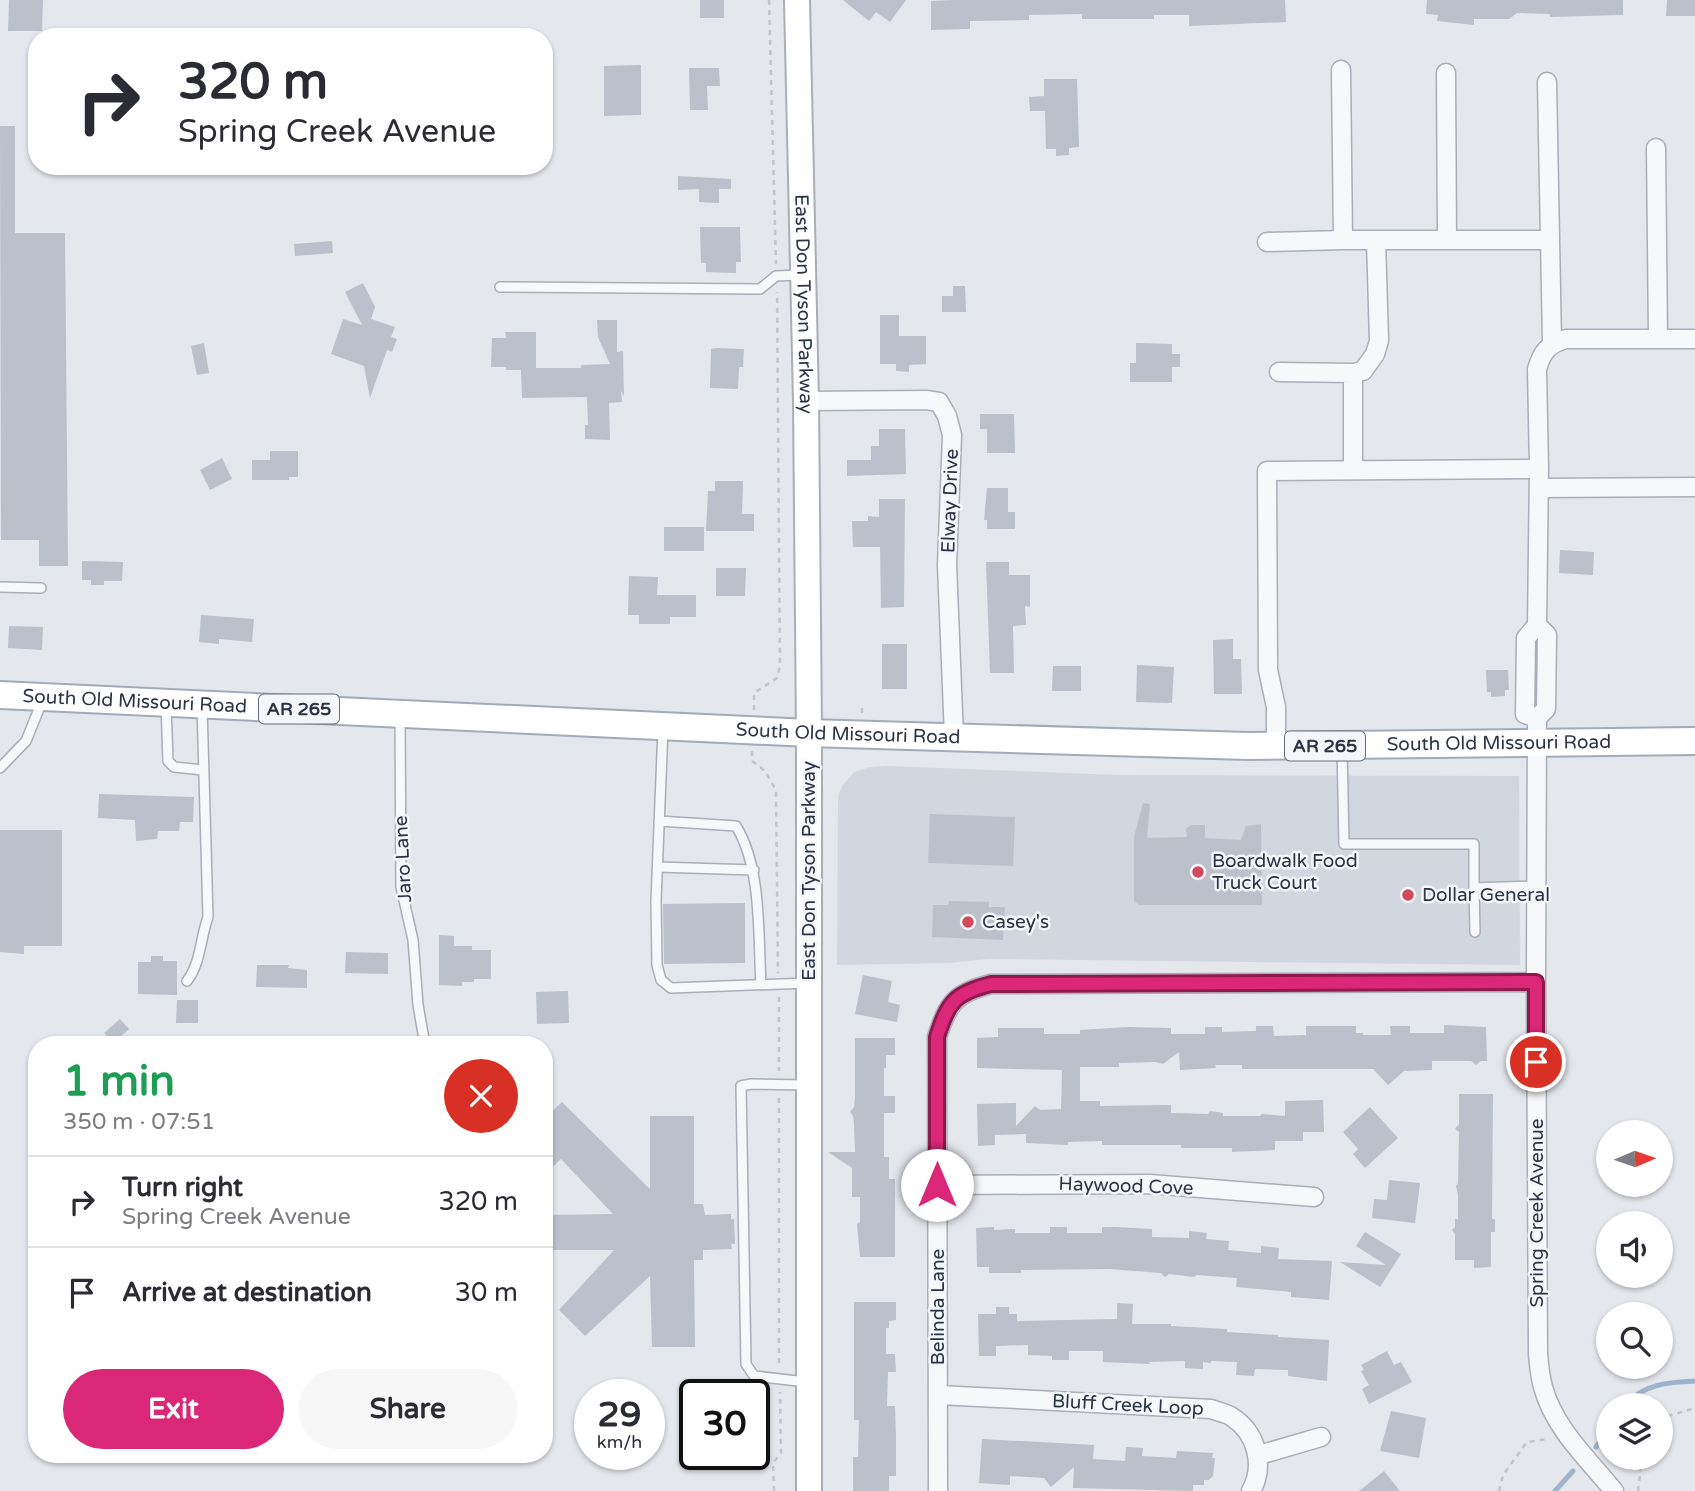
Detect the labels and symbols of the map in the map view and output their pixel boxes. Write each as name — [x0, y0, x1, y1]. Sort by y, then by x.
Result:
street label: East Don Tyson Parkway — [790, 194, 817, 414]
street label: Elway Drive — [937, 449, 963, 553]
street label: South Old Missouri Road — [22, 685, 248, 718]
road number: AR 265 — [259, 694, 339, 724]
street label: South Old Missouri Road — [735, 719, 961, 748]
street label: South Old Missouri Road — [1386, 731, 1611, 755]
road number: AR 265 — [1285, 732, 1365, 760]
street label: East Don Tyson Parkway — [798, 761, 820, 981]
street label: Jaro Lane — [390, 815, 416, 903]
place label: Boardwalk Food Truck Court — [1212, 850, 1358, 894]
marker: Boardwalk Food Truck Court — [1190, 864, 1206, 880]
place label: Dollar General — [1422, 884, 1550, 906]
marker: Dollar General — [1400, 887, 1416, 903]
place label: Casey's — [982, 911, 1049, 933]
marker: Casey's — [960, 914, 976, 930]
pin — [1506, 1032, 1566, 1092]
street label: Spring Creek Avenue — [1526, 1119, 1548, 1307]
north arrow — [1596, 1120, 1673, 1197]
position arrow — [900, 1148, 974, 1222]
street label: Haywood Cove — [1058, 1173, 1194, 1199]
street label: Belinda Lane — [927, 1249, 949, 1365]
speed limit sign: 30 — [679, 1379, 770, 1470]
street label: Bluff Creek Loop — [1052, 1390, 1204, 1420]

